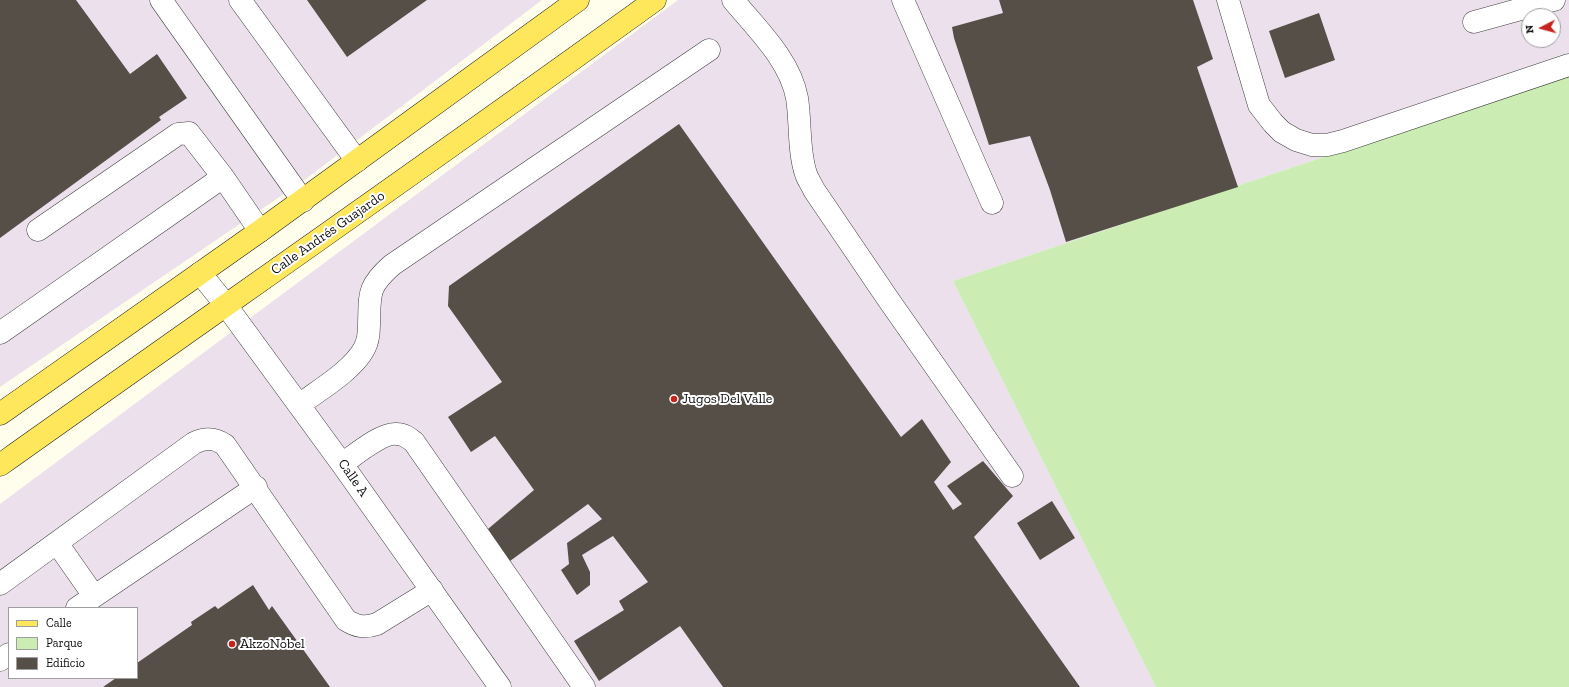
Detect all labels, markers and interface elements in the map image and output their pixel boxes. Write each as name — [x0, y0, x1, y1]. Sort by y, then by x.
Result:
north arrow — [1521, 8, 1561, 48]
text: N — [1523, 24, 1536, 34]
street label: Calle Andrés Guajardo — [268, 187, 388, 279]
place label: Jugos Del Valle — [682, 391, 772, 407]
marker: Jugos Del Valle — [669, 394, 679, 404]
street label: Calle A — [334, 456, 372, 500]
legend — [8, 607, 138, 679]
text: Calle — [46, 616, 72, 630]
text: Parque — [46, 636, 82, 650]
place label: AkzoNobel — [240, 636, 305, 652]
marker: AkzoNobel — [227, 639, 237, 649]
text: Edificio — [46, 656, 85, 670]

